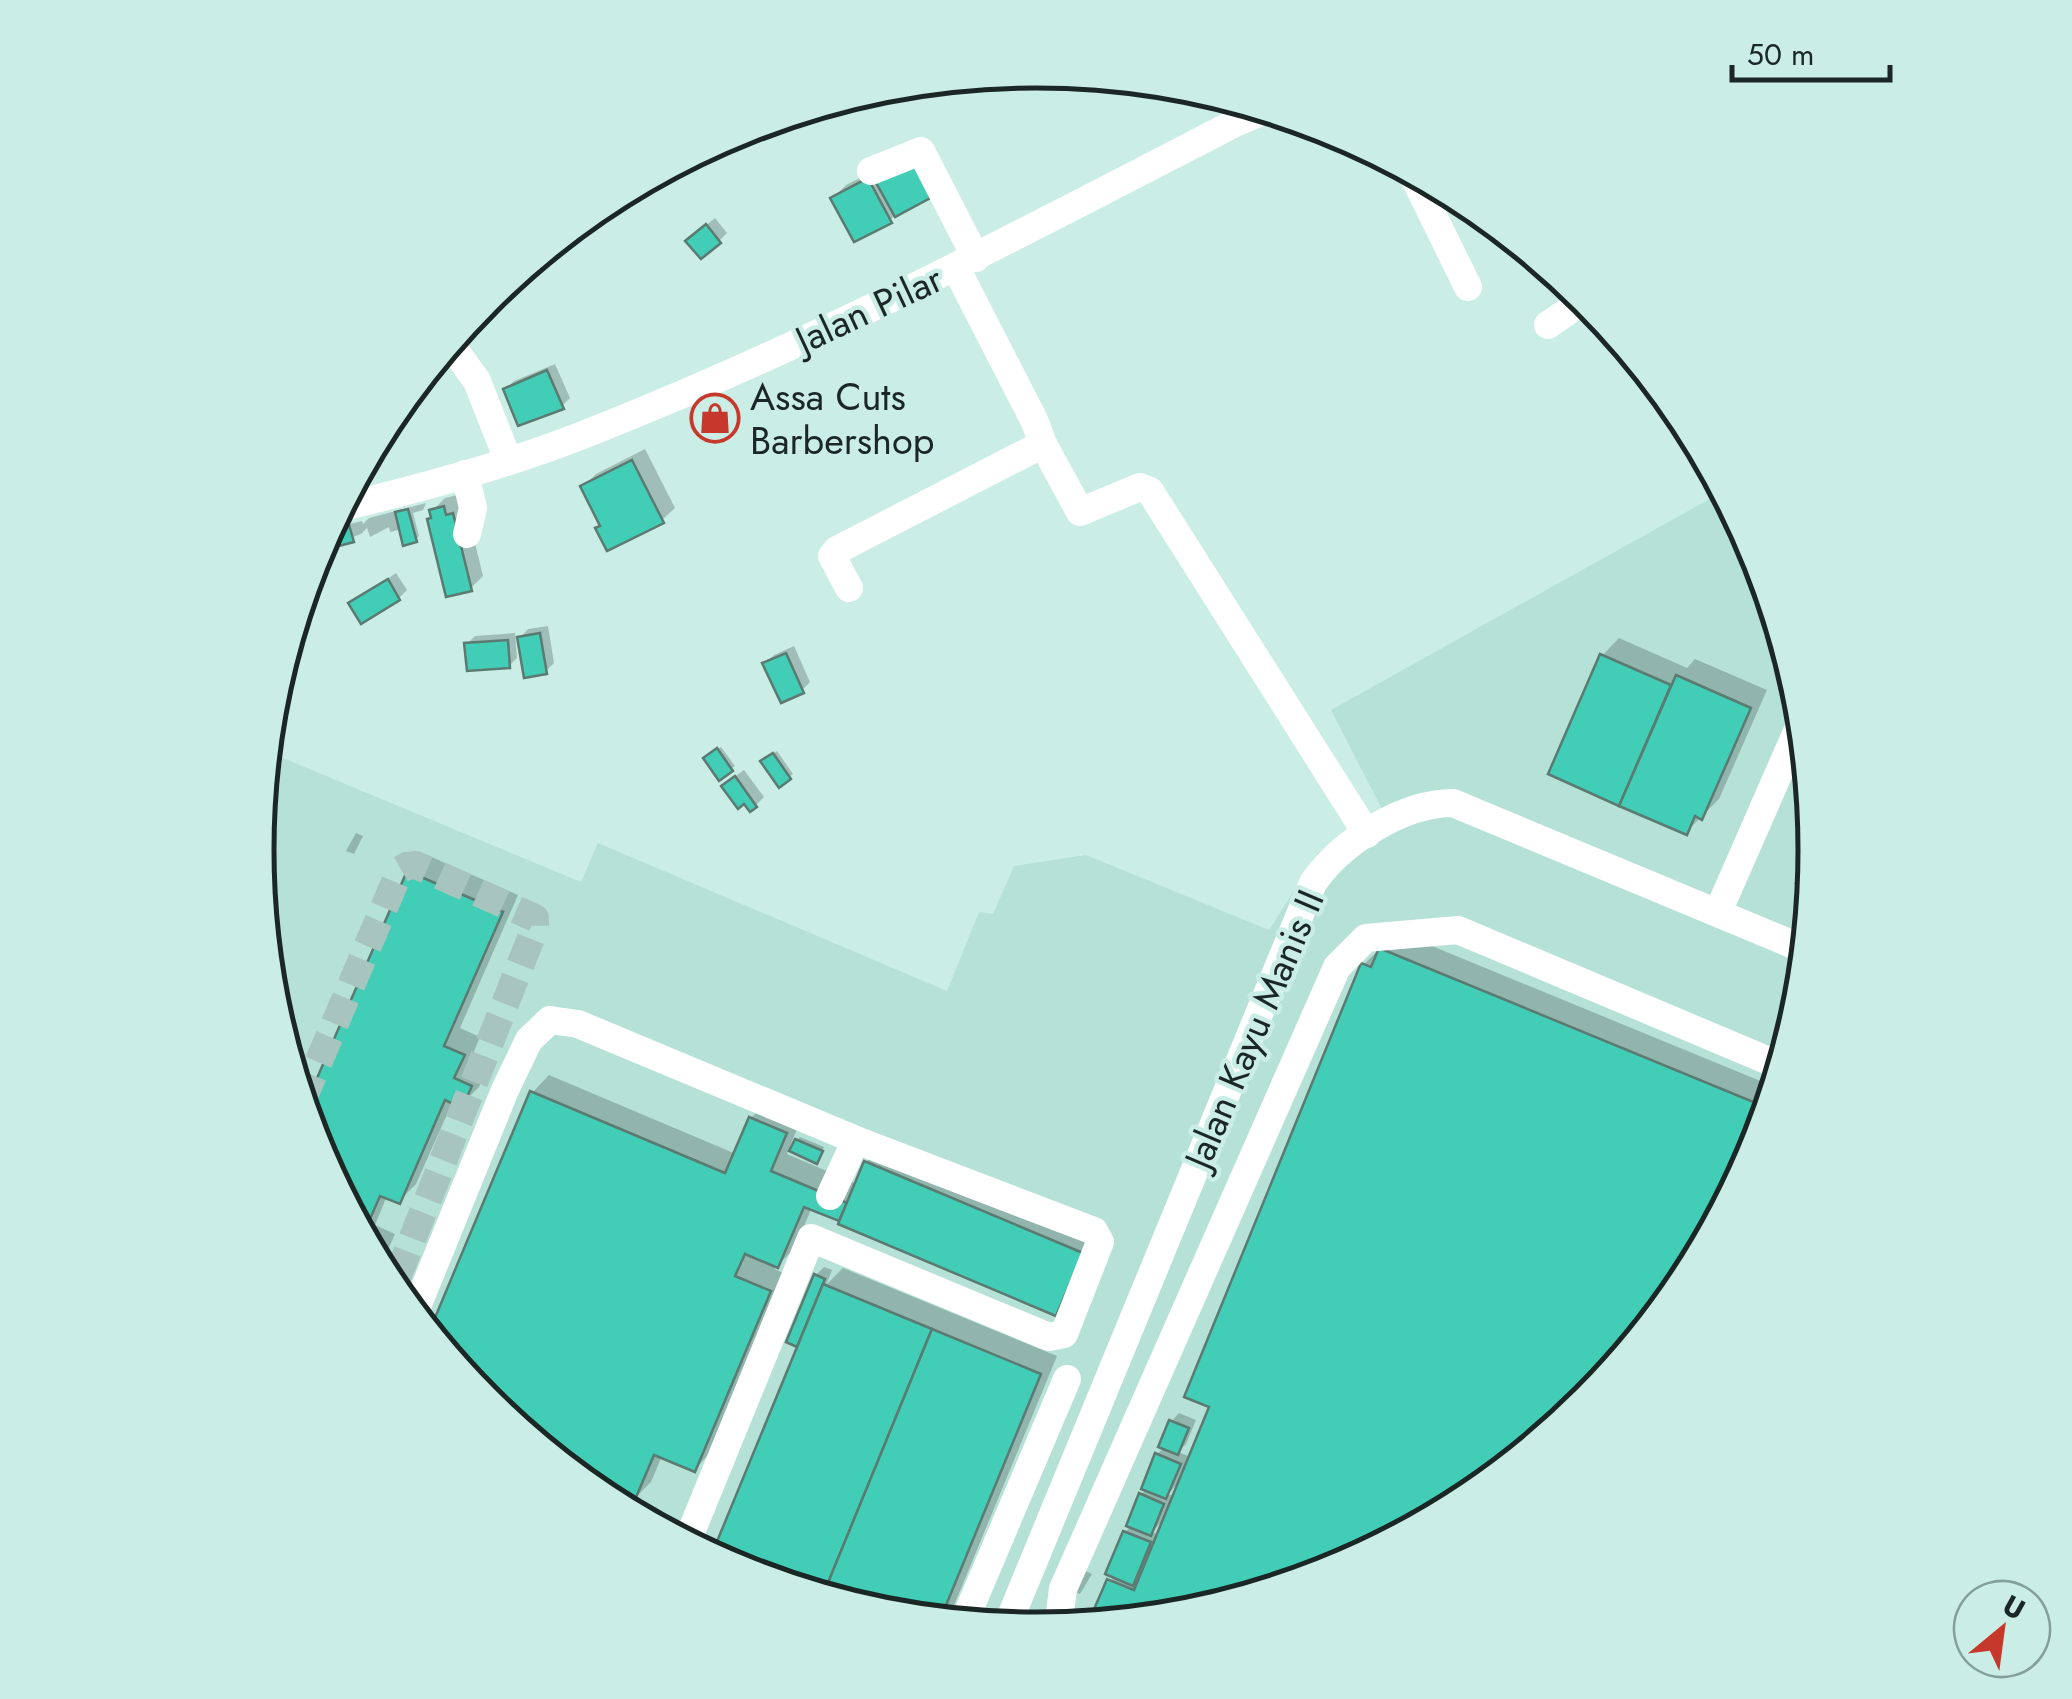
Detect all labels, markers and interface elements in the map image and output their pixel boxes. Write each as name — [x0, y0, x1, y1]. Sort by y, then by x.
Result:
scale bar — [1732, 20, 1890, 82]
text: 50 m — [1747, 33, 1814, 76]
street label: Jalan Pilar — [782, 251, 952, 369]
place label: Assa Cuts Barbershop — [750, 369, 934, 468]
shop icon: Assa Cuts Barbershop — [689, 392, 741, 444]
street label: Jalan Kayu Manis II — [1169, 881, 1337, 1181]
north arrow — [1952, 1579, 2052, 1679]
text: U — [1995, 1585, 2032, 1630]

